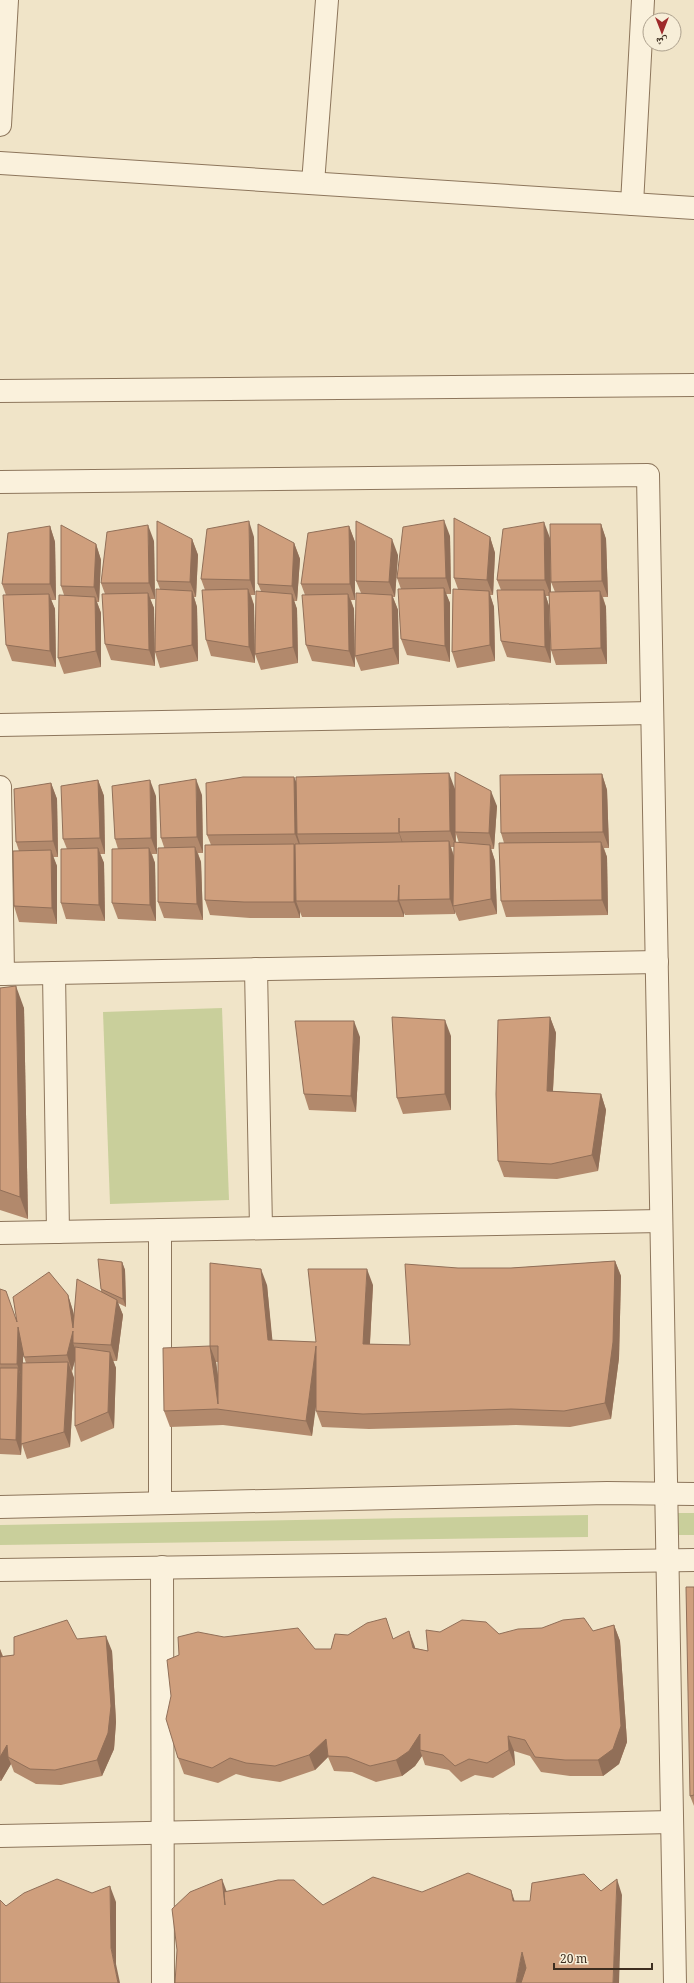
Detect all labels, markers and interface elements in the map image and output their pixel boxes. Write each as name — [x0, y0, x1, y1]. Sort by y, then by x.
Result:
north arrow — [642, 12, 682, 52]
text: ش — [656, 31, 668, 50]
scale bar — [554, 1945, 652, 1971]
text: 20 m — [560, 1950, 587, 1971]

